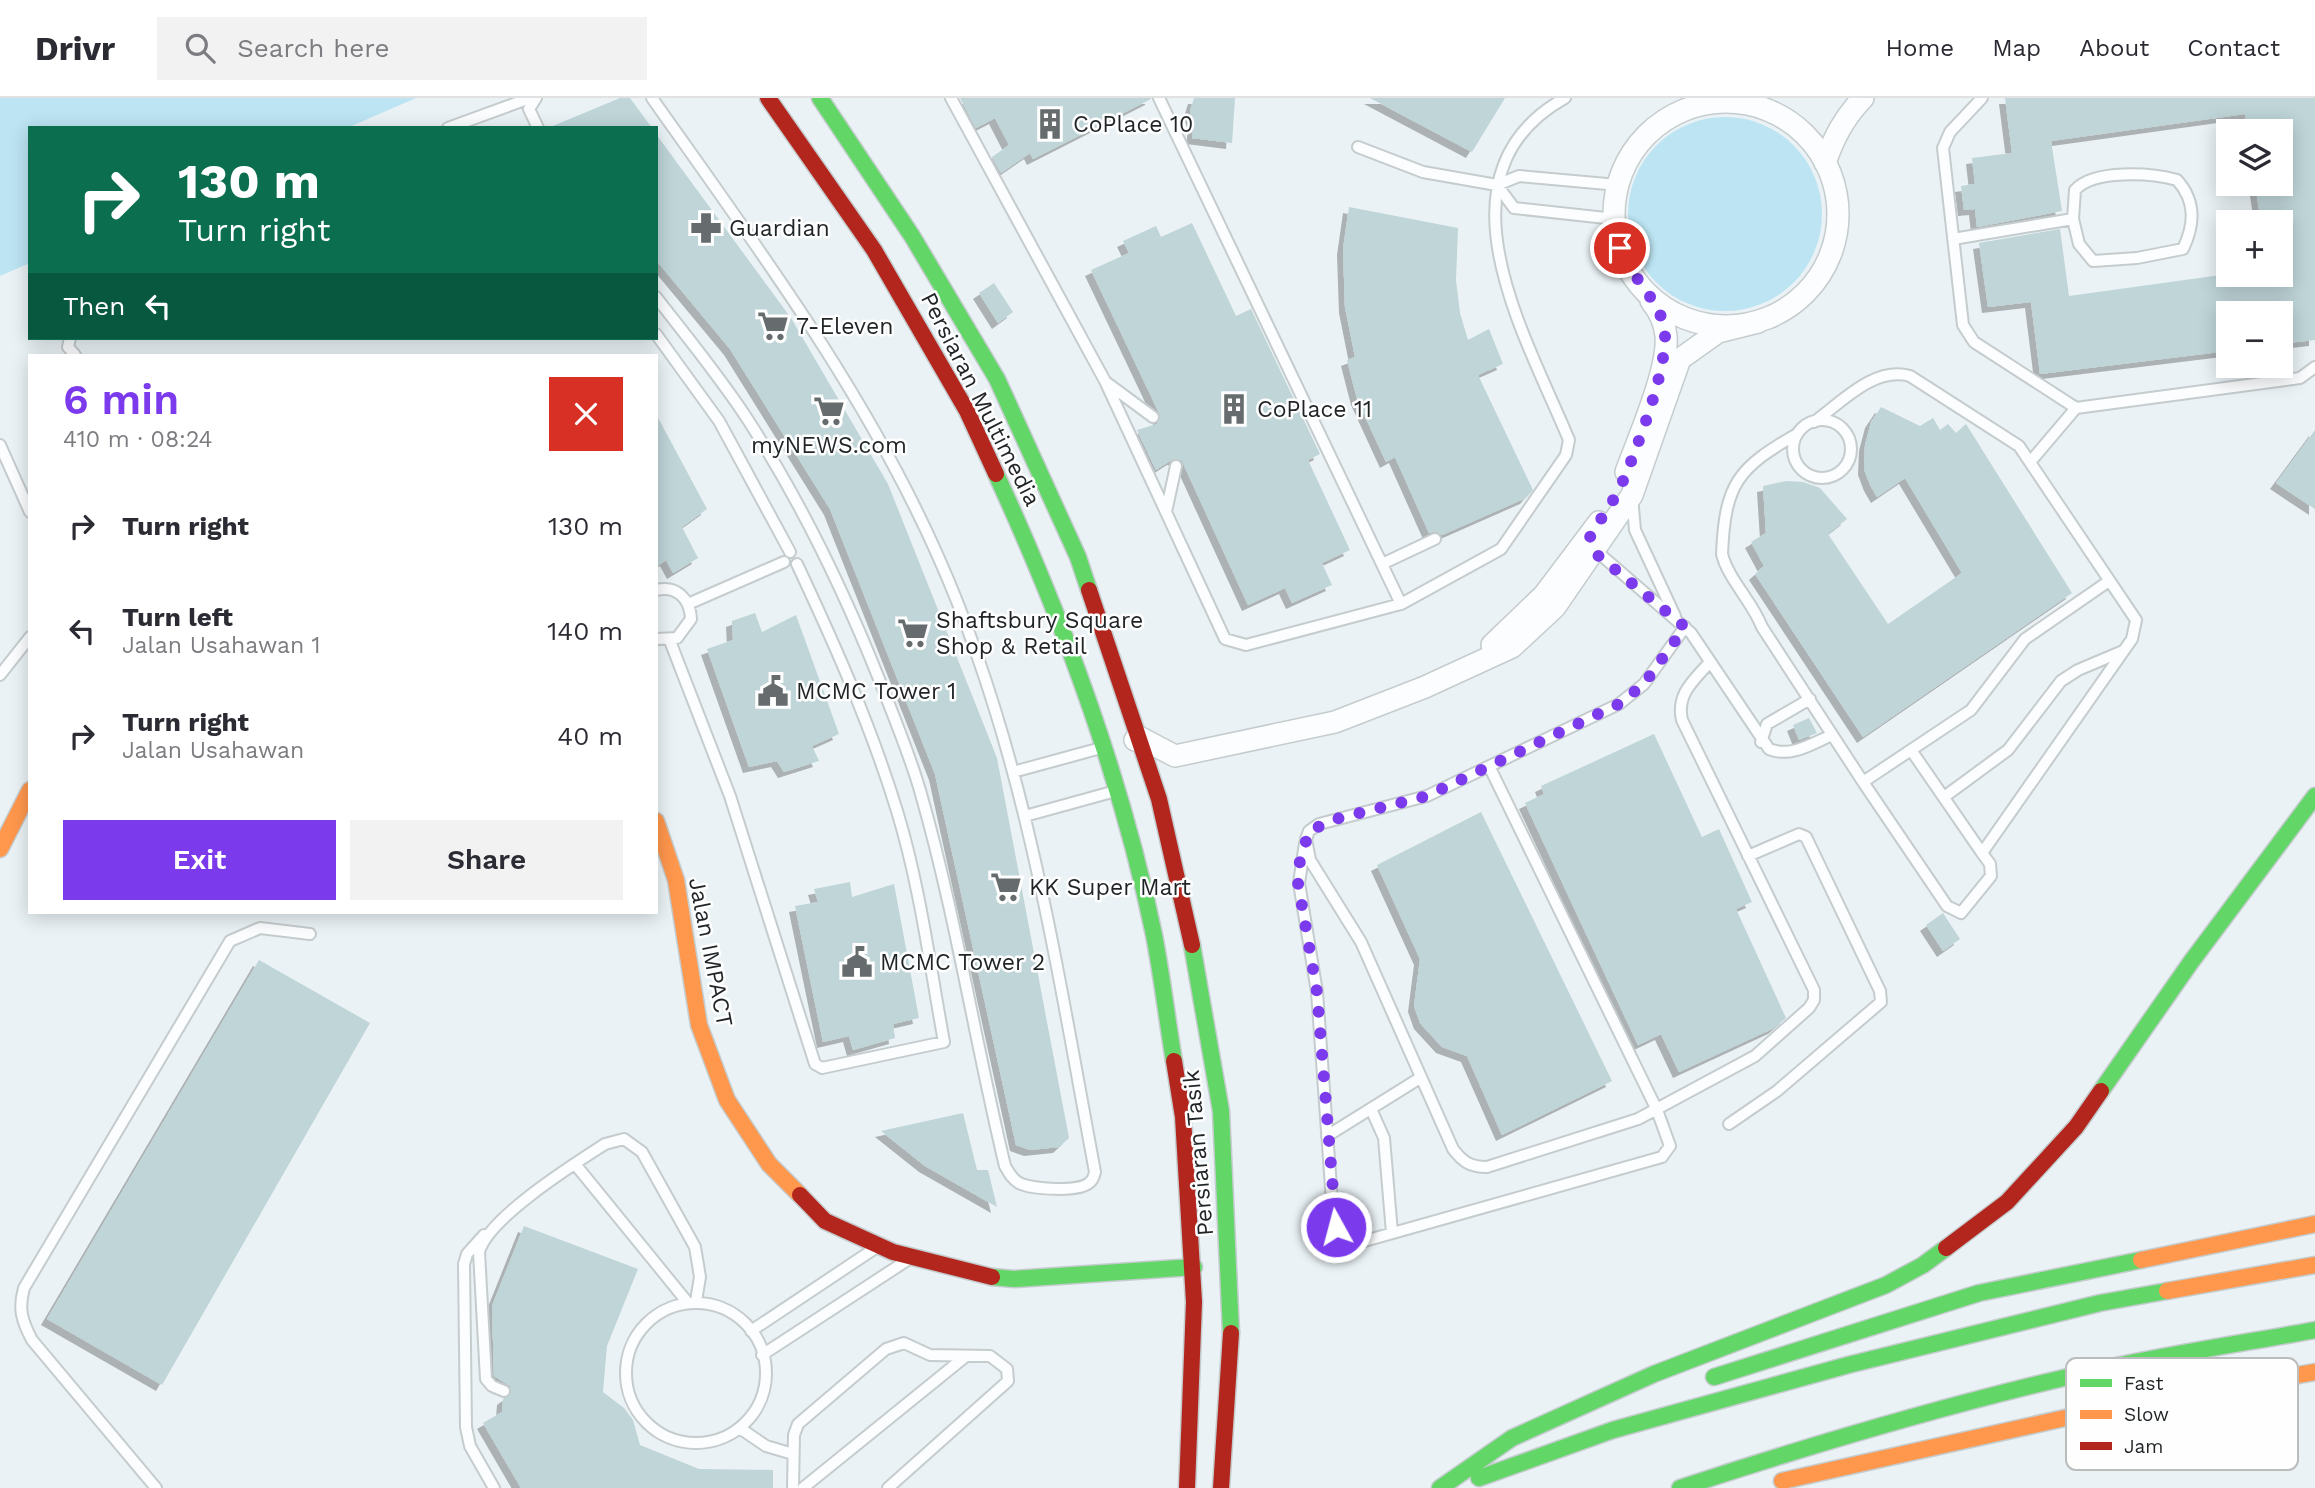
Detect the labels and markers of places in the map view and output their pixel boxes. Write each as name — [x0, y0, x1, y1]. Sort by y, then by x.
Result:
building icon: CoPlace 10 — [1033, 107, 1067, 141]
place label: CoPlace 10 — [1073, 111, 1193, 138]
pharmacy icon: Guardian — [689, 211, 723, 245]
place label: Guardian — [729, 215, 830, 242]
pin — [1590, 218, 1650, 278]
supermarket icon: 7-Eleven — [756, 309, 790, 343]
place label: 7-Eleven — [796, 313, 894, 340]
building icon: CoPlace 11 — [1217, 392, 1251, 426]
supermarket icon: myNEWS.com — [812, 394, 846, 428]
place label: CoPlace 11 — [1257, 396, 1372, 423]
place label: myNEWS.com — [751, 432, 907, 459]
place label: Shaftsbury Square Shop & Retail — [936, 607, 1143, 660]
supermarket icon: Shaftsbury Square Shop & Retail — [896, 616, 930, 650]
public building icon: MCMC Tower 1 — [756, 674, 790, 708]
place label: MCMC Tower 1 — [796, 678, 956, 705]
supermarket icon: KK Super Mart — [989, 870, 1023, 904]
place label: KK Super Mart — [1029, 874, 1191, 901]
public building icon: MCMC Tower 2 — [840, 945, 874, 979]
place label: MCMC Tower 2 — [880, 949, 1045, 976]

